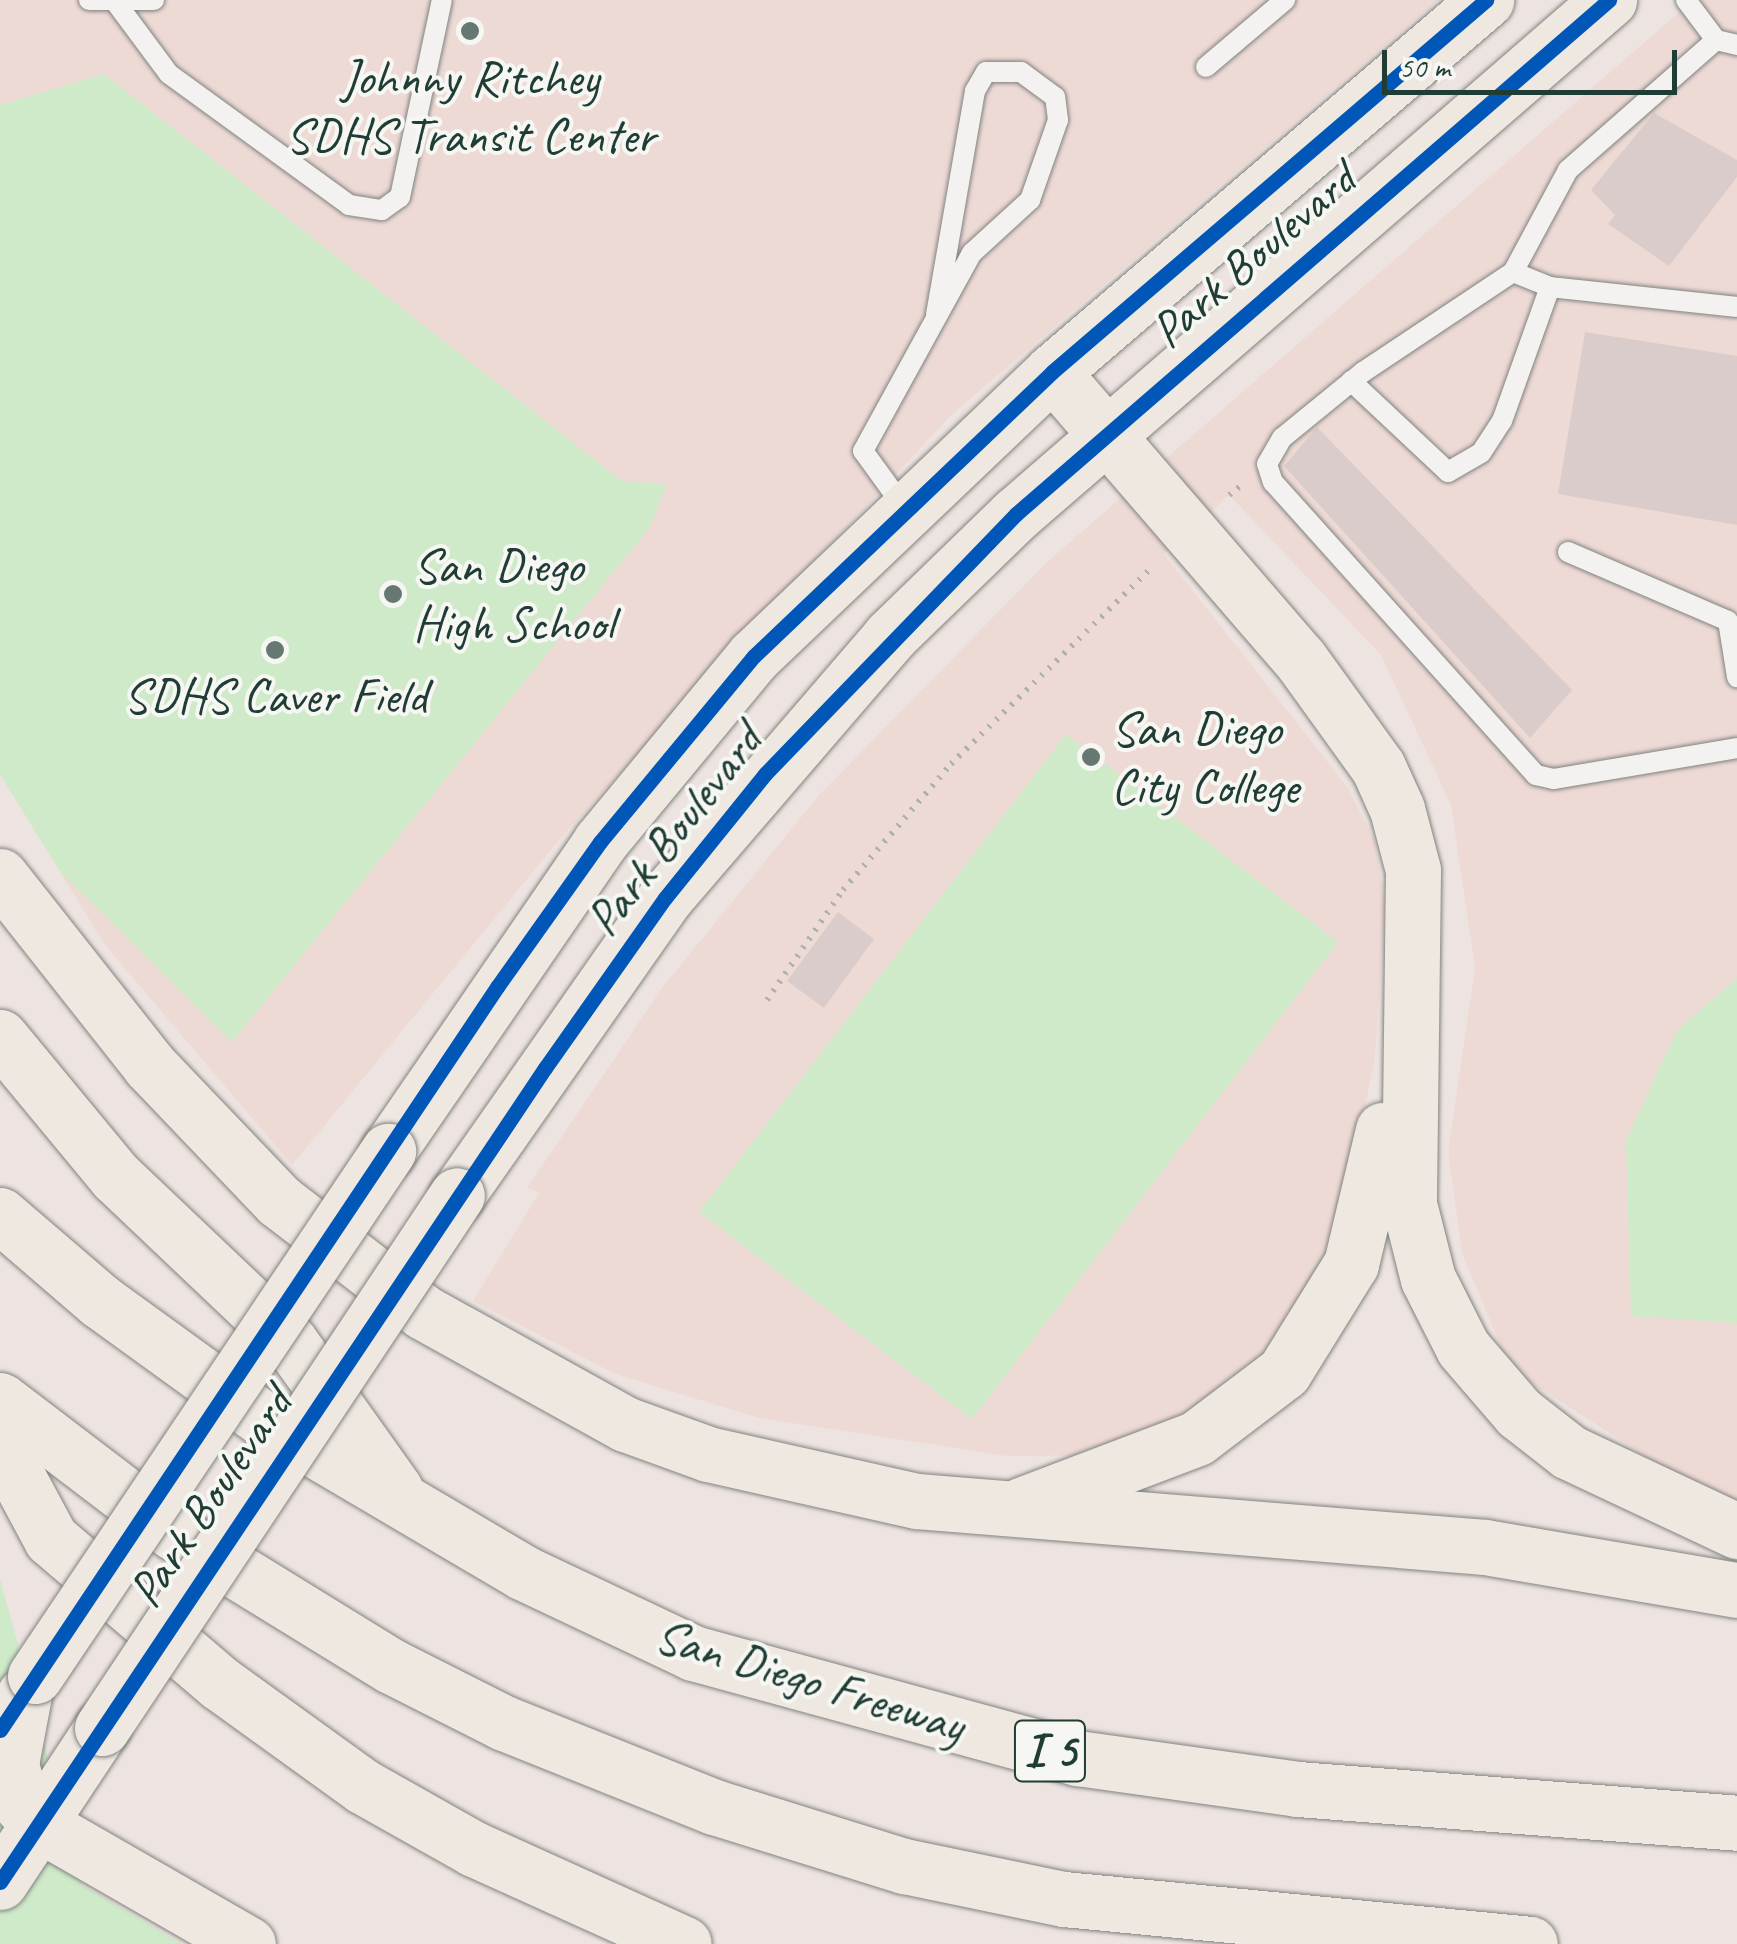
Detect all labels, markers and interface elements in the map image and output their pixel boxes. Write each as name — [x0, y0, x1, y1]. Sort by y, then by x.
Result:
marker: Johnny Ritchey SDHS Transit Center — [459, 20, 481, 42]
scale bar — [1387, 30, 1682, 92]
place label: Johnny Ritchey SDHS Transit Center — [286, 47, 654, 164]
text: 50 m — [1399, 48, 1450, 86]
street label: Park Boulevard — [1137, 149, 1369, 361]
place label: San Diego High School — [413, 535, 611, 652]
marker: San Diego High School — [382, 583, 404, 605]
marker: SDHS Caver Field — [264, 639, 286, 661]
place label: SDHS Caver Field — [123, 666, 427, 726]
place label: San Diego City College — [1111, 698, 1298, 816]
street label: Park Boulevard — [572, 711, 776, 949]
marker: San Diego City College — [1080, 746, 1102, 768]
street label: Park Boulevard — [114, 1375, 306, 1619]
street label: San Diego Freeway — [649, 1605, 971, 1755]
road number: I 5 — [1012, 1708, 1088, 1794]

